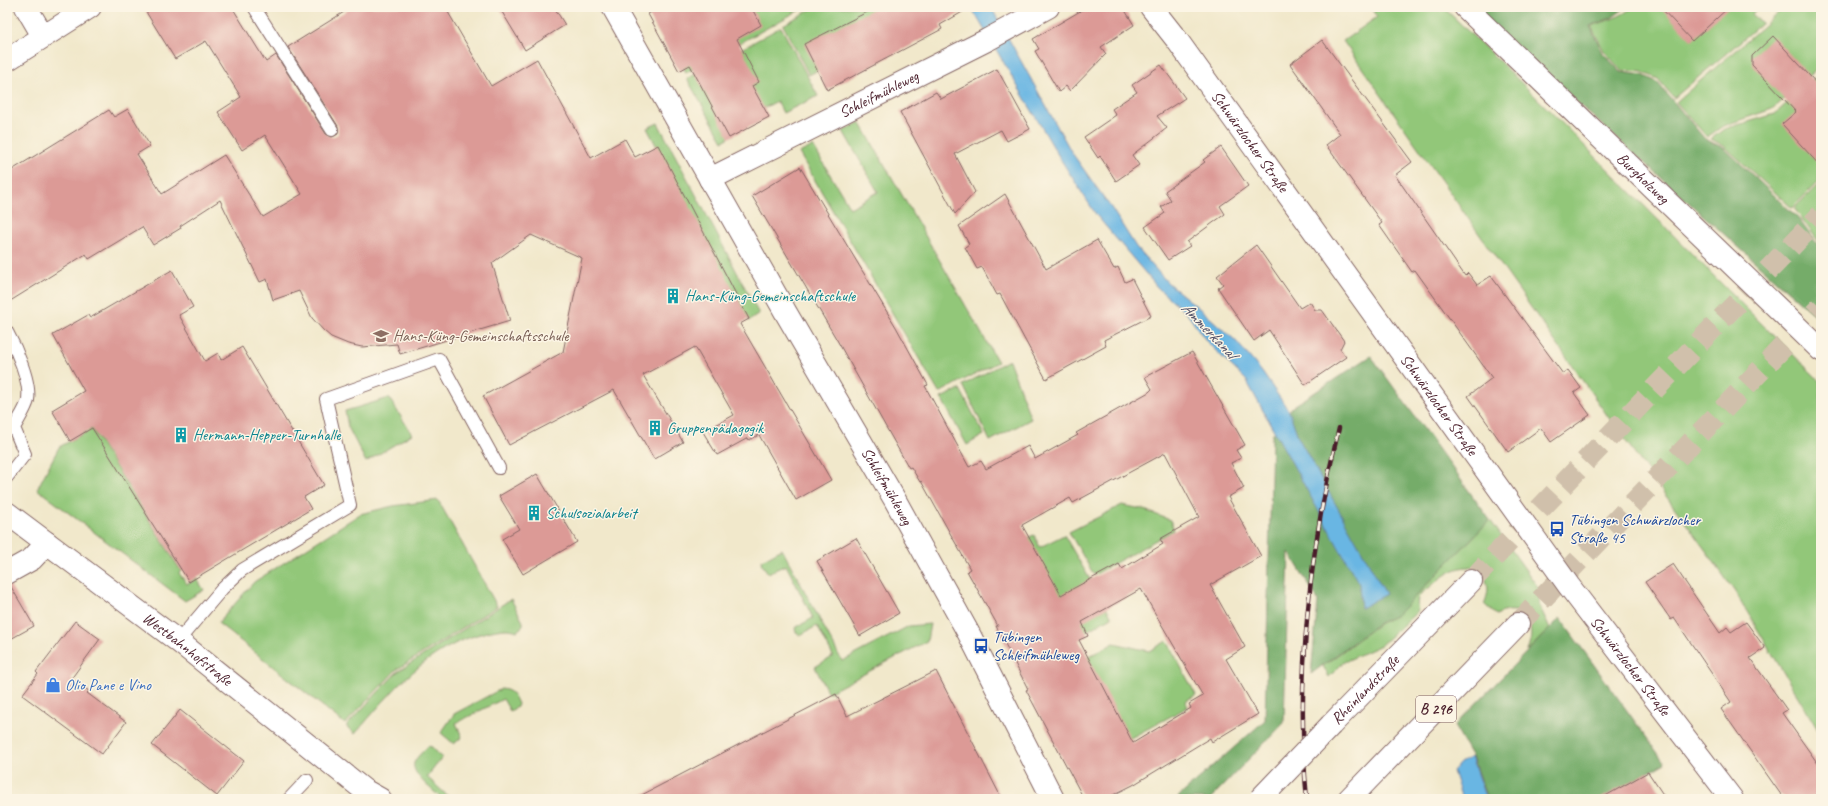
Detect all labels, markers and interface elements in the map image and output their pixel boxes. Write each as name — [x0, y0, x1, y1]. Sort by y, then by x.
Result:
street label: Schleifmühleweg — [836, 65, 923, 123]
street label: Schwärzlocher Straße — [1207, 87, 1294, 198]
street label: Burgholzweg — [1612, 148, 1674, 209]
place label: Hans-Küng-Gemeinschaftschule — [685, 286, 857, 306]
building icon: Hans-Küng-Gemeinschaftschule — [664, 287, 682, 305]
water label: Ammerkanal — [1177, 297, 1245, 367]
place label: Hans-Küng-Gemeinschaftsschule — [393, 326, 570, 346]
school or university icon: Hans-Küng-Gemeinschaftsschule — [372, 327, 390, 345]
street label: Schwärzlocher Straße — [1396, 350, 1483, 461]
place label: Gruppenpädagogik — [667, 418, 764, 438]
building icon: Gruppenpädagogik — [646, 419, 664, 437]
place label: Hermann-Hepper-Turnhalle — [193, 425, 342, 445]
building icon: Hermann-Hepper-Turnhalle — [172, 426, 190, 444]
street label: Schleifmühleweg — [857, 444, 918, 530]
place label: Schulsozialarbeit — [546, 503, 639, 523]
building icon: Schulsozialarbeit — [525, 504, 543, 522]
place label: Tübingen Schwärzlocher Straße 45 — [1569, 510, 1702, 548]
bus stop icon: Tübingen Schwärzlocher Straße 45 — [1548, 520, 1566, 538]
street label: Westbahnhofstraße — [139, 608, 238, 692]
street label: Schwärzlocher Straße — [1586, 612, 1676, 721]
place label: Tübingen Schleifmühleweg — [993, 627, 1080, 665]
bus stop icon: Tübingen Schleifmühleweg — [972, 637, 990, 655]
street label: Rheinlandstraße — [1327, 650, 1405, 729]
place label: Olio Pane e Vino — [65, 675, 152, 695]
shop icon: Olio Pane e Vino — [44, 676, 62, 694]
road number: B 296 — [1416, 696, 1456, 722]

